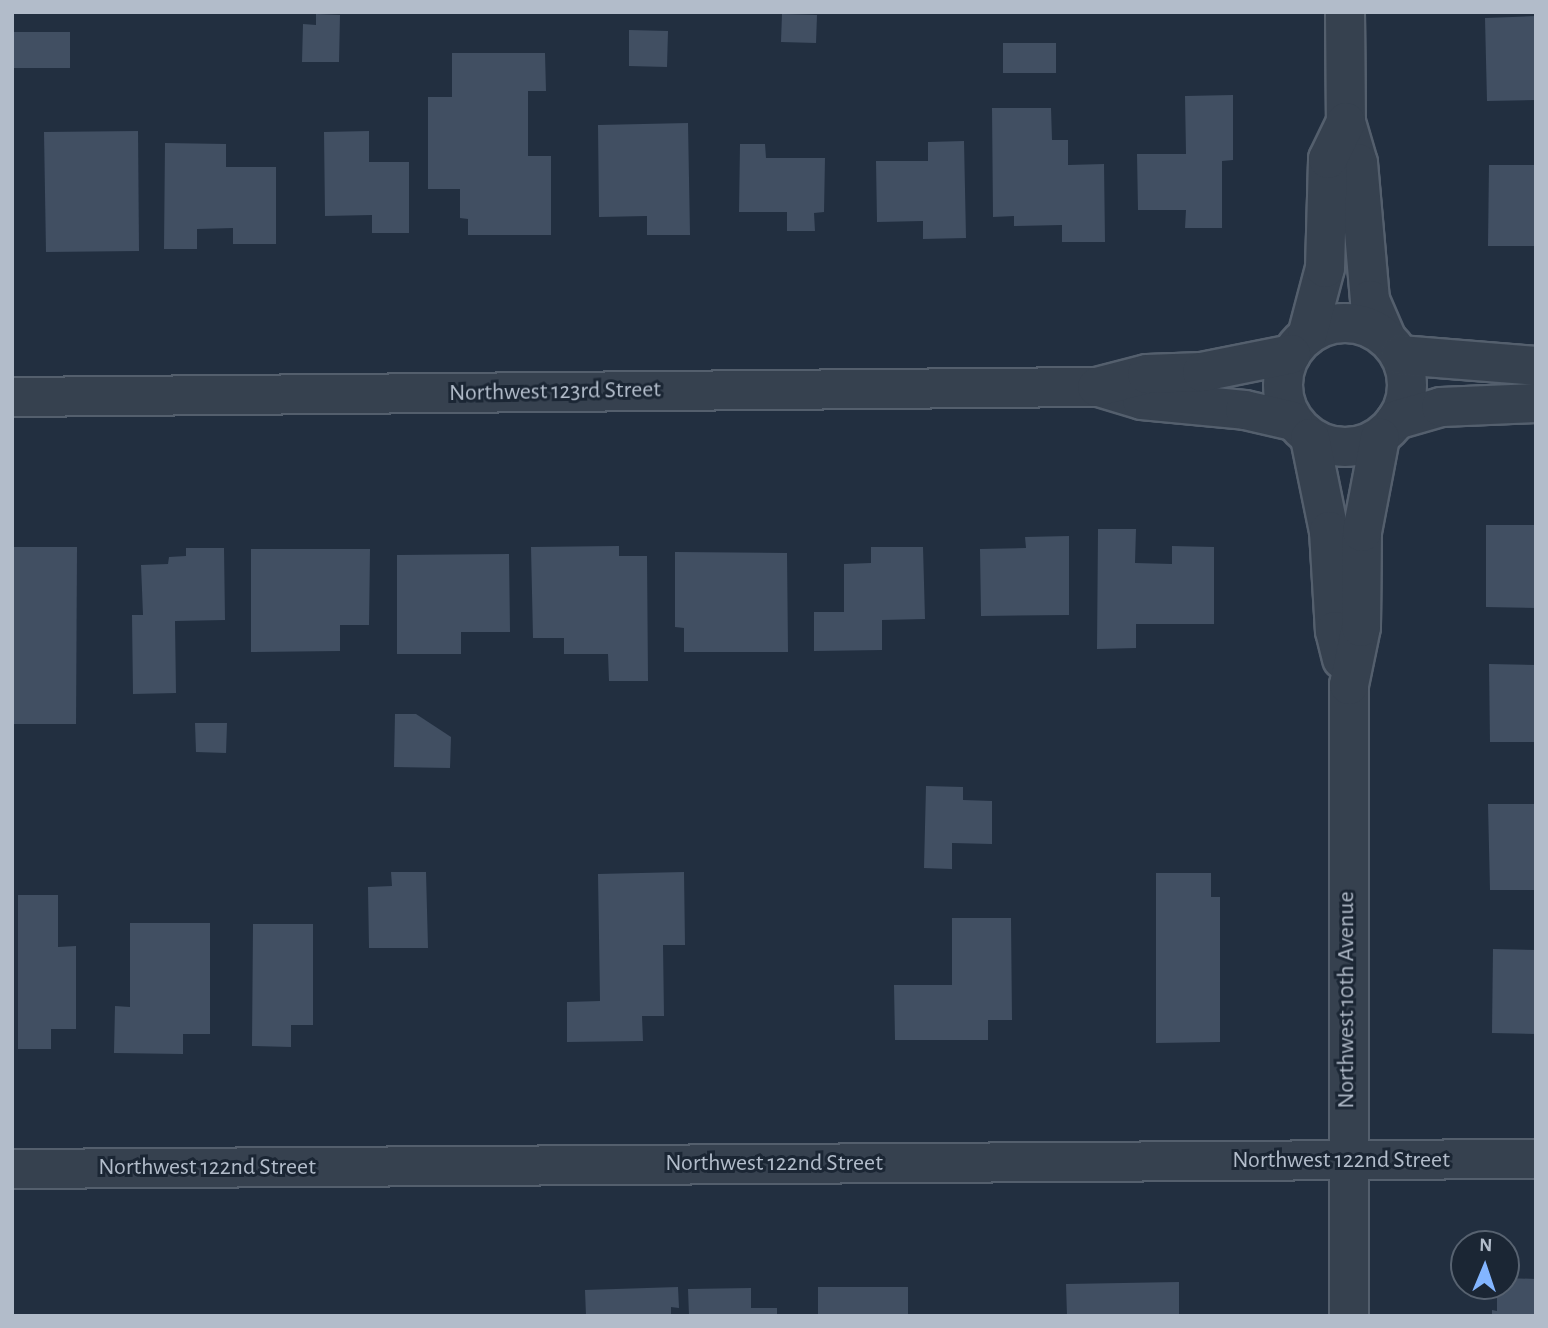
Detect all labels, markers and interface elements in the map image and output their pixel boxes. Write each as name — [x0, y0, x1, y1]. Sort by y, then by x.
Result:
street label: Northwest 123rd Street — [449, 376, 661, 408]
street label: Northwest 10th Avenue — [1333, 891, 1361, 1109]
street label: Northwest 122nd Street — [1232, 1147, 1450, 1175]
street label: Northwest 122nd Street — [665, 1150, 883, 1178]
street label: Northwest 122nd Street — [98, 1154, 316, 1182]
north arrow — [1450, 1230, 1520, 1300]
text: N — [1479, 1236, 1493, 1255]

